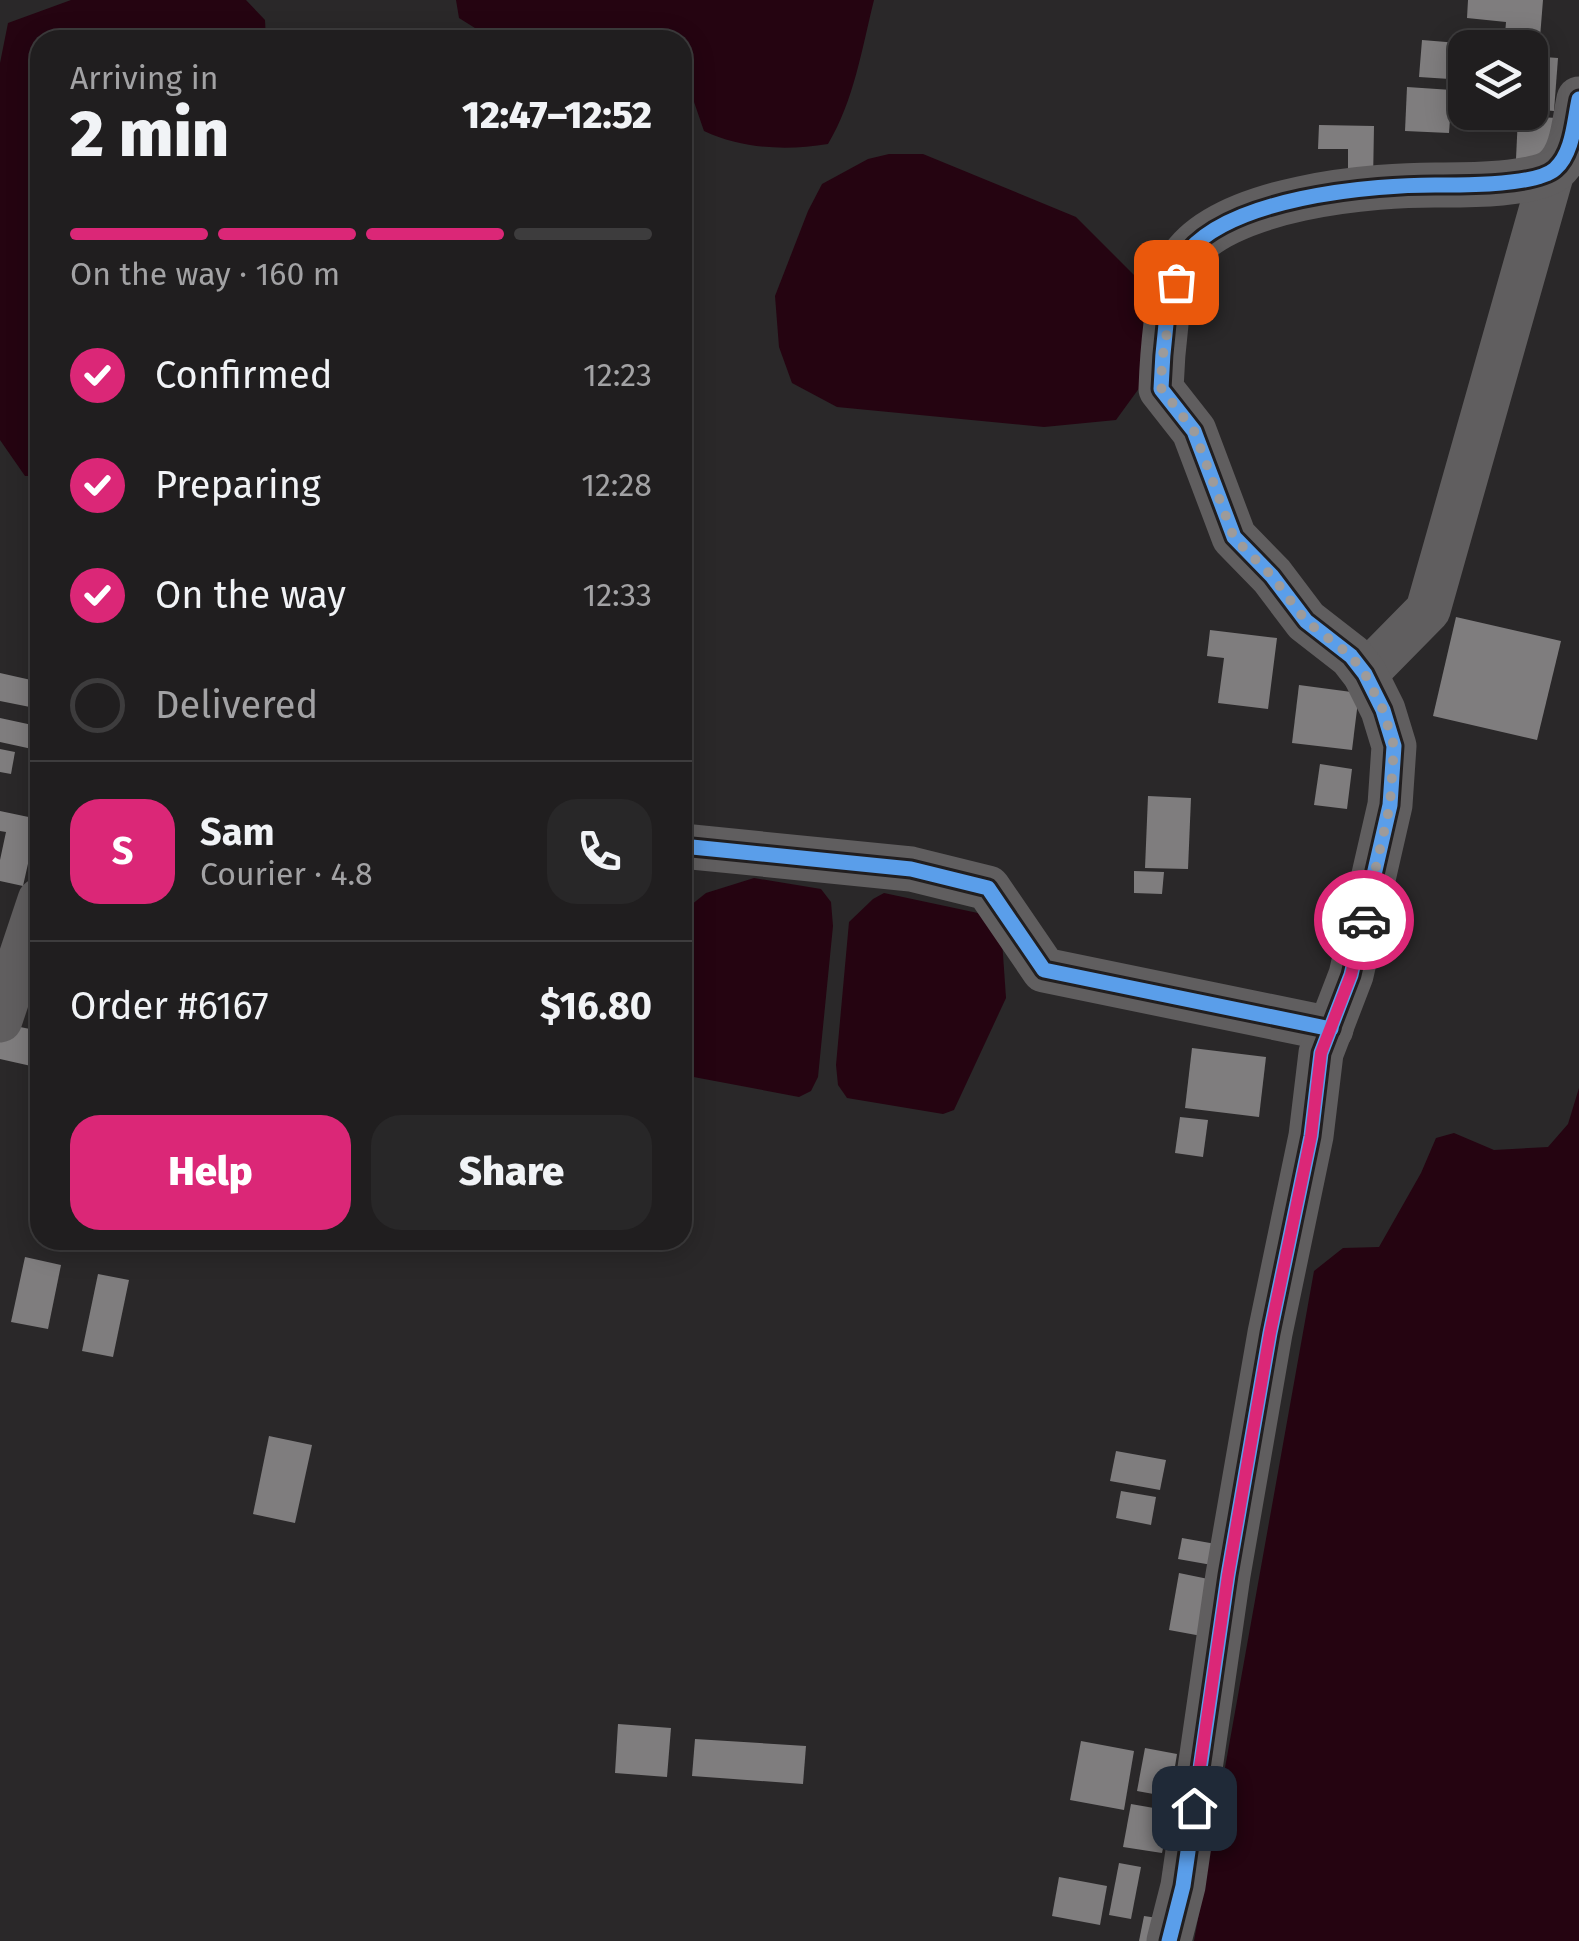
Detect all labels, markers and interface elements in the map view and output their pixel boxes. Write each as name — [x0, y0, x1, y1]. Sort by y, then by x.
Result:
map controls — [1448, 30, 1548, 130]
button: layers — [1448, 30, 1548, 130]
text: Arriving in — [70, 59, 218, 97]
text: 12:47–12:52 — [462, 92, 652, 138]
text: 2 min — [70, 95, 229, 173]
pin — [1134, 240, 1219, 325]
text: On the way · 160 m — [70, 255, 340, 293]
icon: bag — [1149, 255, 1204, 310]
icon: check — [70, 348, 125, 403]
text: Confirmed — [155, 352, 333, 398]
text: 12:23 — [583, 356, 652, 394]
icon: check — [70, 458, 125, 513]
text: Preparing — [155, 462, 321, 508]
text: 12:28 — [581, 466, 652, 504]
icon: check — [70, 568, 125, 623]
text: On the way — [155, 572, 346, 618]
text: 12:33 — [582, 576, 652, 614]
text: Delivered — [155, 682, 318, 728]
button: phone — [547, 799, 652, 904]
text: Sam — [200, 809, 275, 855]
text: S — [112, 828, 133, 874]
text: Courier · 4.8 — [200, 855, 373, 893]
courier — [1314, 870, 1414, 970]
icon: car — [1337, 893, 1392, 948]
text: Order #6167 — [70, 983, 269, 1029]
text: $16.80 — [540, 983, 652, 1029]
button: Help — [70, 1115, 351, 1230]
button: Share — [371, 1115, 652, 1230]
pin — [1152, 1766, 1237, 1851]
icon: home — [1167, 1781, 1222, 1836]

